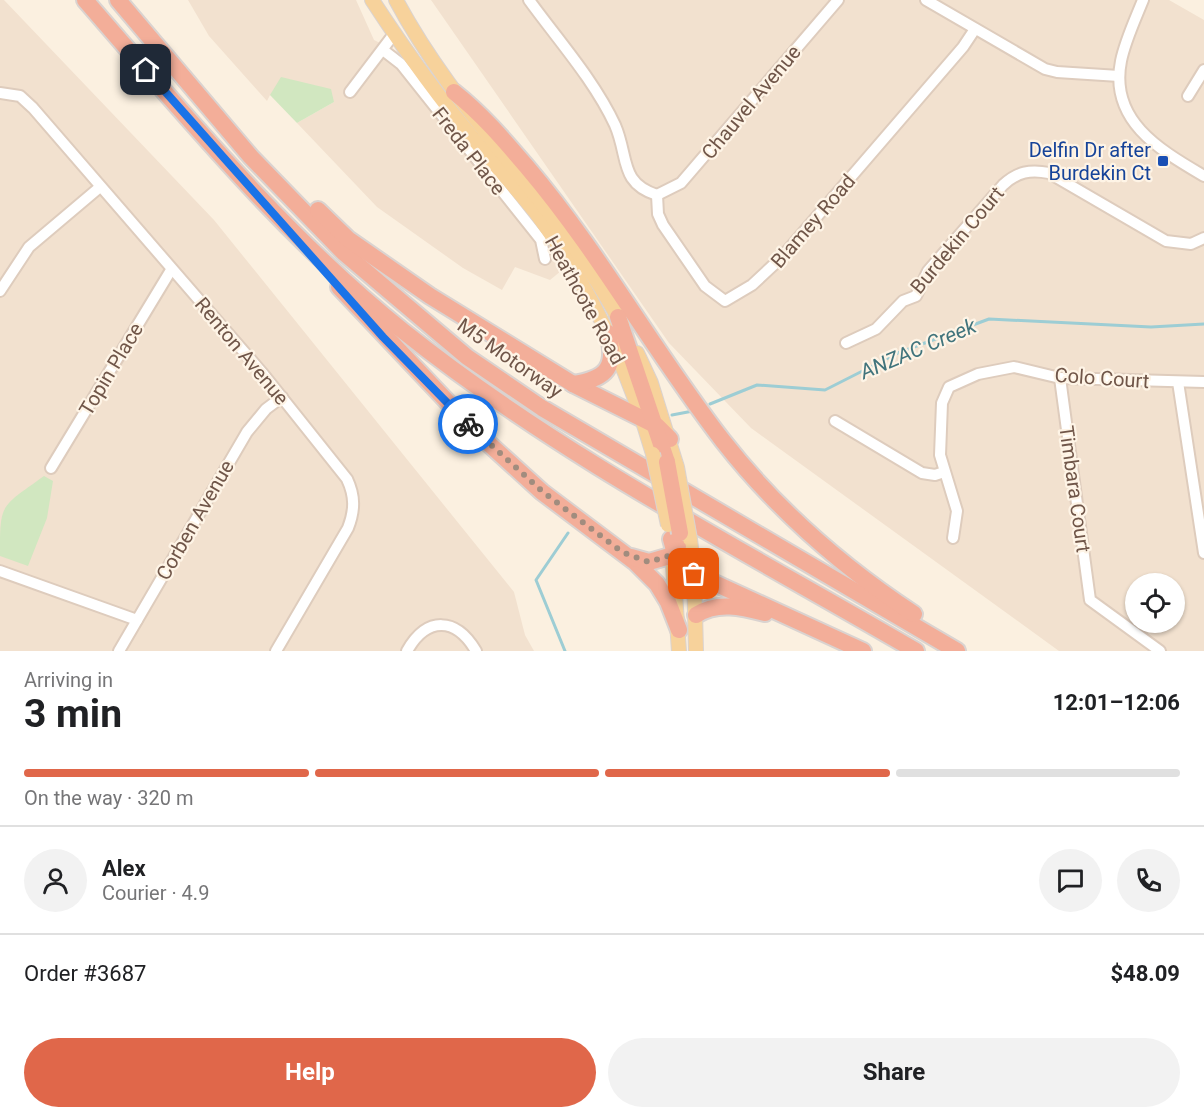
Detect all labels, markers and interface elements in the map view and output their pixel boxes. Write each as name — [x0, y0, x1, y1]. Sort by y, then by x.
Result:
street label: Chauvel Avenue — [696, 40, 806, 164]
pin — [120, 44, 171, 95]
icon: home — [129, 53, 162, 86]
street label: Freda Place — [427, 102, 511, 200]
place label: Delfin Dr after Burdekin Ct — [1029, 138, 1151, 185]
marker: Delfin Dr after Burdekin Ct — [1156, 154, 1170, 168]
street label: Blamey Road — [766, 169, 860, 273]
street label: Burdekin Court — [905, 182, 1009, 298]
street label: Heathcote Road — [540, 232, 630, 368]
street label: Renton Avenue — [190, 292, 294, 410]
street label: M5 Motorway — [453, 313, 567, 403]
water label: ANZAC Creek — [855, 314, 980, 385]
street label: Topin Place — [74, 318, 148, 420]
street label: Colo Court — [1054, 363, 1150, 393]
courier — [438, 394, 498, 454]
icon: bike — [452, 408, 485, 441]
street label: Timbara Court — [1054, 424, 1096, 554]
street label: Corben Avenue — [151, 456, 239, 584]
pin — [668, 548, 719, 599]
icon: bag — [677, 557, 710, 590]
map controls — [1125, 573, 1185, 633]
button: locate — [1125, 573, 1185, 633]
text: Arriving in — [24, 668, 113, 692]
text: 12:01–12:06 — [1053, 690, 1180, 715]
text: 3 min — [24, 691, 122, 737]
text: On the way · 320 m — [24, 786, 193, 810]
button: person — [24, 849, 87, 912]
button: chat — [1039, 849, 1102, 912]
button: phone — [1117, 849, 1180, 912]
text: Alex — [102, 856, 146, 881]
text: Courier · 4.9 — [102, 881, 209, 905]
text: Order #3687 — [24, 961, 146, 986]
text: $48.09 — [1111, 961, 1180, 986]
button: Help — [24, 1038, 596, 1107]
button: Share — [608, 1038, 1180, 1107]

